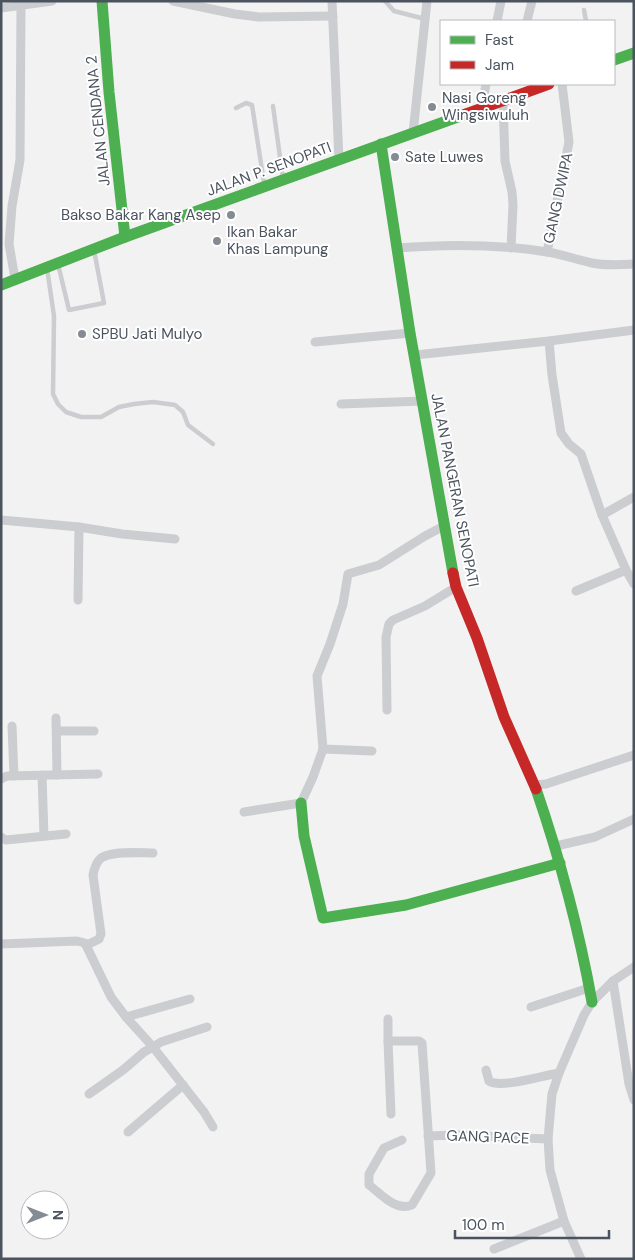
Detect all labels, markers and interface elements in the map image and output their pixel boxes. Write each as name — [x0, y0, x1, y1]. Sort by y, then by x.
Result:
legend — [440, 20, 615, 85]
text: Fast — [485, 30, 514, 50]
street label: JALAN CENDANA 2 — [81, 55, 115, 187]
text: Jam — [485, 55, 514, 75]
place label: Nasi Goreng Wingsiwuluh — [442, 88, 529, 125]
marker: Nasi Goreng Wingsiwuluh — [426, 101, 438, 113]
street label: JALAN P. SENOPATI — [204, 137, 334, 201]
place label: Sate Luwes — [405, 147, 484, 167]
marker: Sate Luwes — [389, 151, 401, 163]
street label: GANG DWIPA — [539, 151, 577, 245]
place label: Bakso Bakar Kang Asep — [61, 205, 221, 225]
marker: Bakso Bakar Kang Asep — [225, 209, 237, 221]
place label: Ikan Bakar Khas Lampung — [227, 222, 328, 259]
marker: Ikan Bakar Khas Lampung — [211, 235, 223, 247]
place label: SPBU Jati Mulyo — [92, 324, 202, 344]
marker: SPBU Jati Mulyo — [76, 328, 88, 340]
street label: JALAN PANGERAN SENOPATI — [426, 391, 484, 589]
street label: GANG PACE — [446, 1126, 530, 1148]
north arrow — [20, 1190, 70, 1240]
scale bar — [455, 1208, 609, 1240]
text: N — [49, 1210, 67, 1220]
text: 100 m — [462, 1215, 505, 1235]

